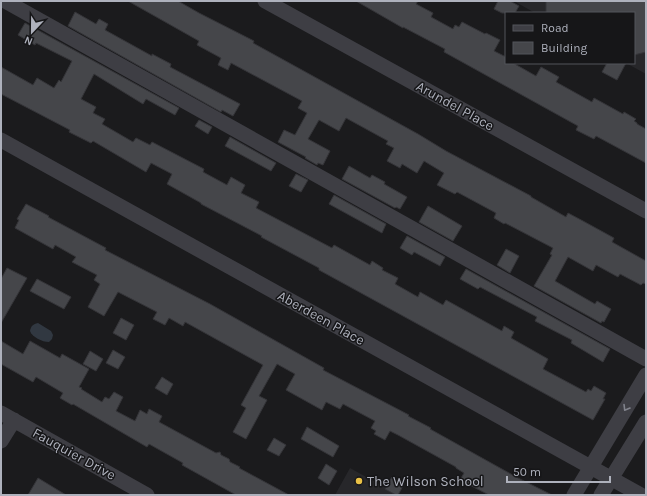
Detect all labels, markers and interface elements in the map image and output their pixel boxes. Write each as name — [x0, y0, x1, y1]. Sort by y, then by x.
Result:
north arrow — [12, 12, 52, 52]
legend — [505, 12, 635, 64]
text: Road — [541, 21, 569, 35]
text: N — [22, 33, 35, 48]
text: Building — [541, 41, 588, 55]
street label: Arundel Place — [413, 78, 497, 134]
street label: Aberdeen Place — [275, 287, 367, 349]
one-way arrow — [624, 404, 631, 411]
street label: Fauquier Drive — [30, 424, 118, 484]
scale bar — [507, 458, 610, 484]
text: 50 m — [513, 465, 541, 479]
place label: The Wilson School — [367, 473, 484, 490]
marker: The Wilson School — [354, 476, 364, 486]

